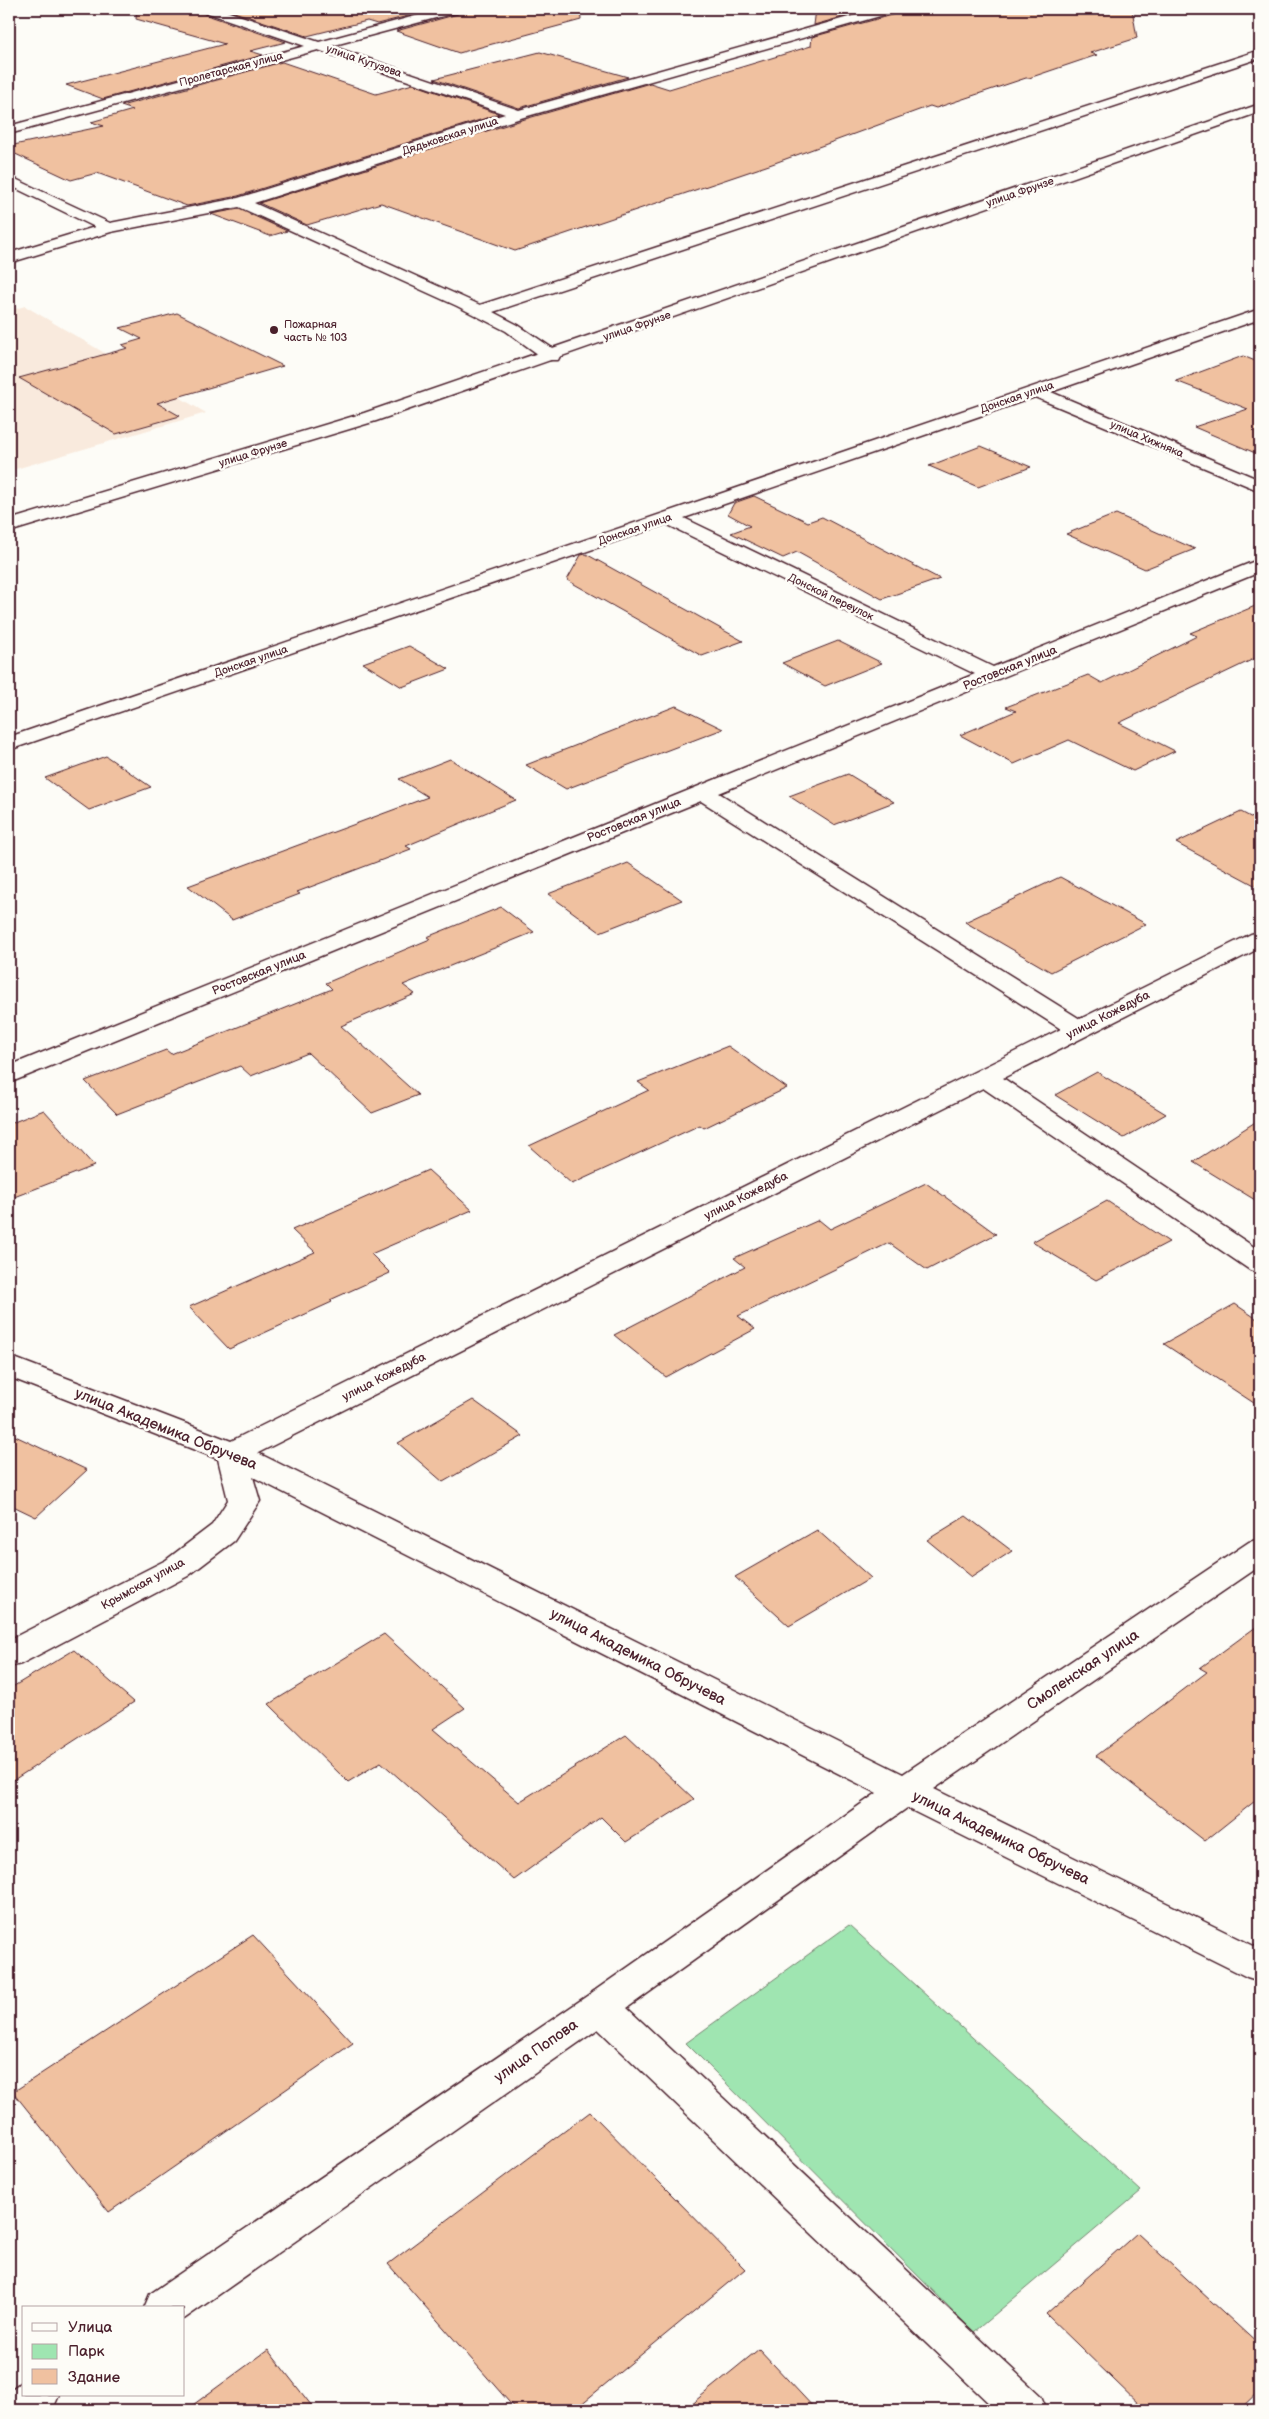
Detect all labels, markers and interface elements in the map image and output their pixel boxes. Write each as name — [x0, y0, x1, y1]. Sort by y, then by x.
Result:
street label: улица Кутузова — [325, 42, 404, 80]
street label: Пролетарская улица — [178, 49, 285, 89]
street label: Дядьковская улица — [400, 114, 500, 158]
street label: улица Фрунзе — [984, 174, 1056, 210]
street label: улица Фрунзе — [601, 308, 673, 344]
place label: Пожарная часть № 103 — [284, 318, 348, 344]
marker: Пожарная часть № 103 — [268, 324, 280, 336]
street label: Донская улица — [979, 378, 1056, 416]
street label: улица Хижняка — [1108, 418, 1186, 460]
street label: улица Фрунзе — [217, 436, 289, 470]
street label: Донская улица — [597, 510, 674, 548]
street label: Донской переулок — [786, 571, 876, 623]
street label: Донская улица — [213, 642, 290, 680]
street label: Ростовская улица — [961, 642, 1059, 694]
street label: Ростовская улица — [585, 794, 683, 846]
street label: Ростовская улица — [210, 947, 308, 999]
street label: улица Кожедуба — [1064, 987, 1152, 1043]
street label: улица Кожедуба — [702, 1168, 790, 1224]
street label: улица Кожедуба — [340, 1349, 428, 1405]
street label: улица Академика Обручева — [72, 1384, 260, 1474]
street label: Крымская улица — [99, 1555, 187, 1613]
street label: улица Академика Обручева — [547, 1604, 729, 1710]
street label: Смоленская улица — [1023, 1625, 1143, 1714]
street label: улица Академика Обручева — [909, 1787, 1093, 1889]
street label: улица Попова — [490, 2015, 582, 2087]
legend — [22, 2306, 185, 2396]
text: Улица — [68, 2318, 113, 2337]
text: Парк — [68, 2342, 105, 2361]
text: Здание — [68, 2368, 120, 2387]

